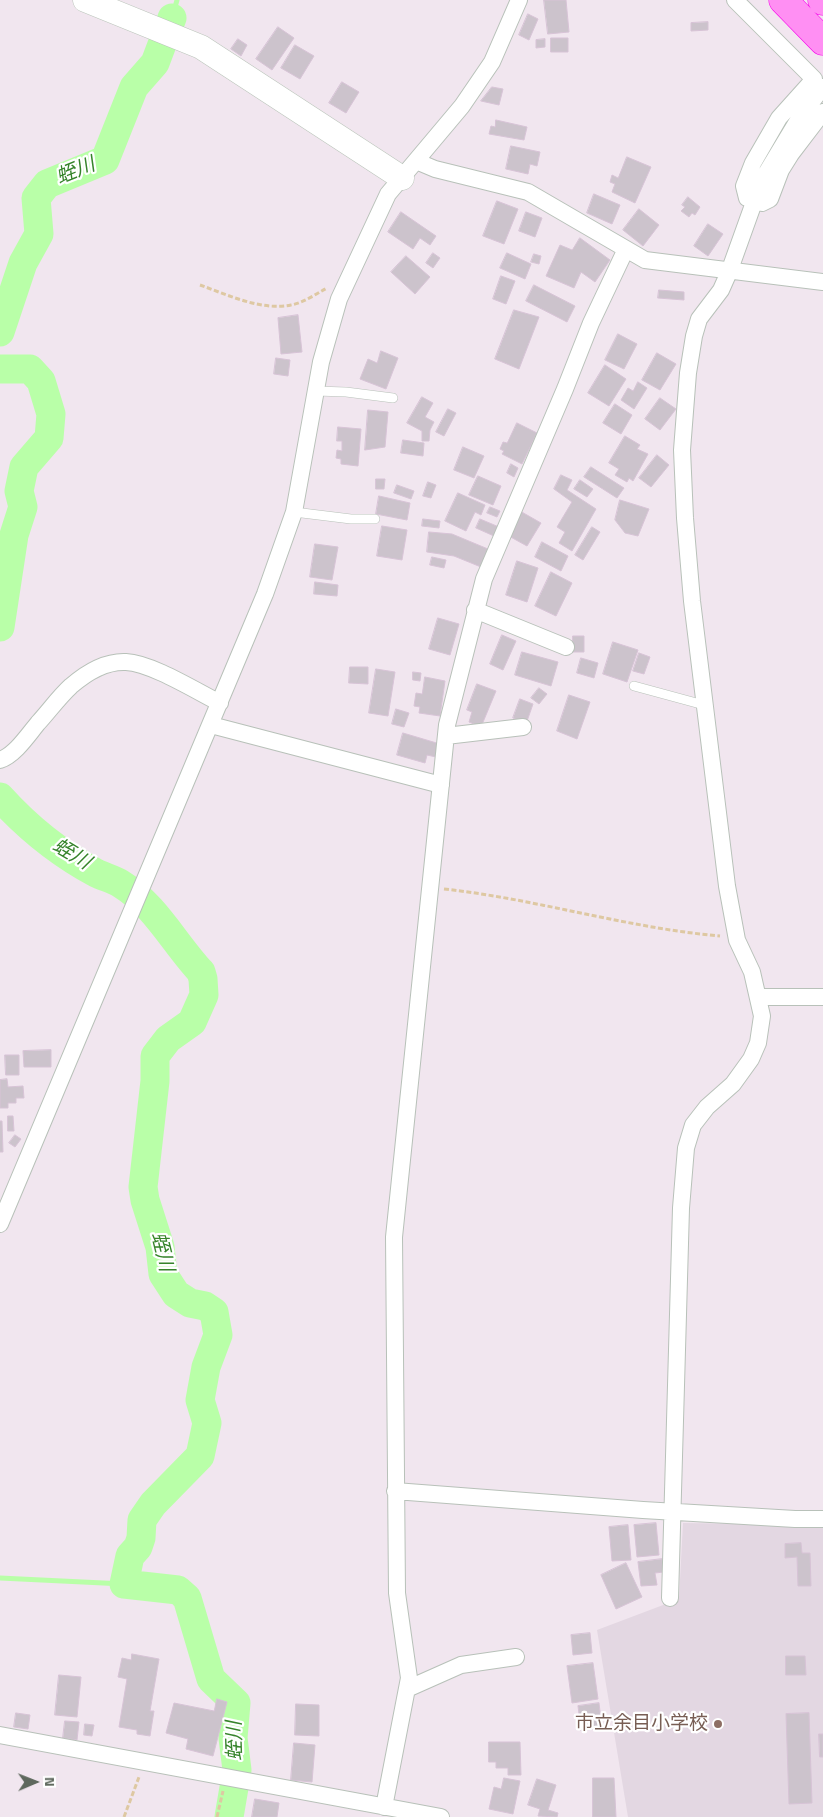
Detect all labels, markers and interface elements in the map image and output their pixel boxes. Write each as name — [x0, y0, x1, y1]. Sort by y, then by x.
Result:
water label: 蛭川 — [53, 153, 99, 191]
water label: 蛭川 — [48, 834, 94, 876]
water label: 蛭川 — [145, 1230, 177, 1274]
place label: 市立余目小学校 — [575, 1713, 708, 1735]
marker: 市立余目小学校 — [712, 1718, 724, 1730]
water label: 蛭川 — [223, 1721, 249, 1761]
north arrow — [10, 1757, 60, 1807]
text: N — [40, 1777, 61, 1787]

